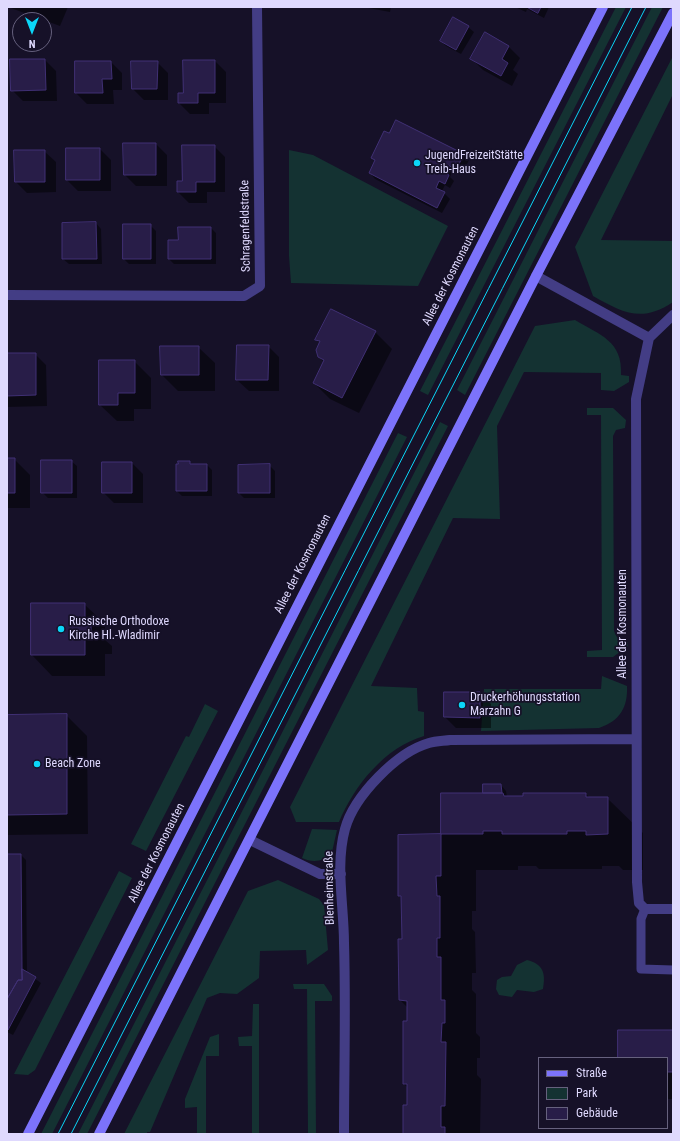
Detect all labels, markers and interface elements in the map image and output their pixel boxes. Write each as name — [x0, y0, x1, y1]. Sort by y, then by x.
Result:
north arrow — [12, 12, 52, 52]
text: N — [29, 37, 35, 50]
place label: JugendFreizeitStätte Treib-Haus — [425, 149, 523, 177]
marker: JugendFreizeitStätte Treib-Haus — [412, 158, 422, 168]
street label: Schragenfeldstraße — [238, 180, 254, 272]
street label: Allee der Kosmonauten — [420, 224, 482, 328]
street label: Allee der Kosmonauten — [272, 512, 334, 616]
street label: Allee der Kosmonauten — [616, 569, 630, 679]
place label: Russische Orthodoxe Kirche Hl.-Wladimir — [69, 615, 169, 643]
marker: Russische Orthodoxe Kirche Hl.-Wladimir — [56, 624, 66, 634]
place label: Druckerhöhungsstation Marzahn G — [470, 691, 580, 719]
marker: Druckerhöhungsstation Marzahn G — [457, 700, 467, 710]
place label: Beach Zone — [45, 757, 101, 771]
marker: Beach Zone — [32, 759, 42, 769]
street label: Allee der Kosmonauten — [126, 801, 188, 905]
street label: Blenheimstraße — [322, 851, 338, 925]
legend — [538, 1057, 668, 1129]
text: Straße — [576, 1066, 607, 1080]
text: Park — [576, 1086, 597, 1100]
text: Gebäude — [576, 1106, 618, 1120]

